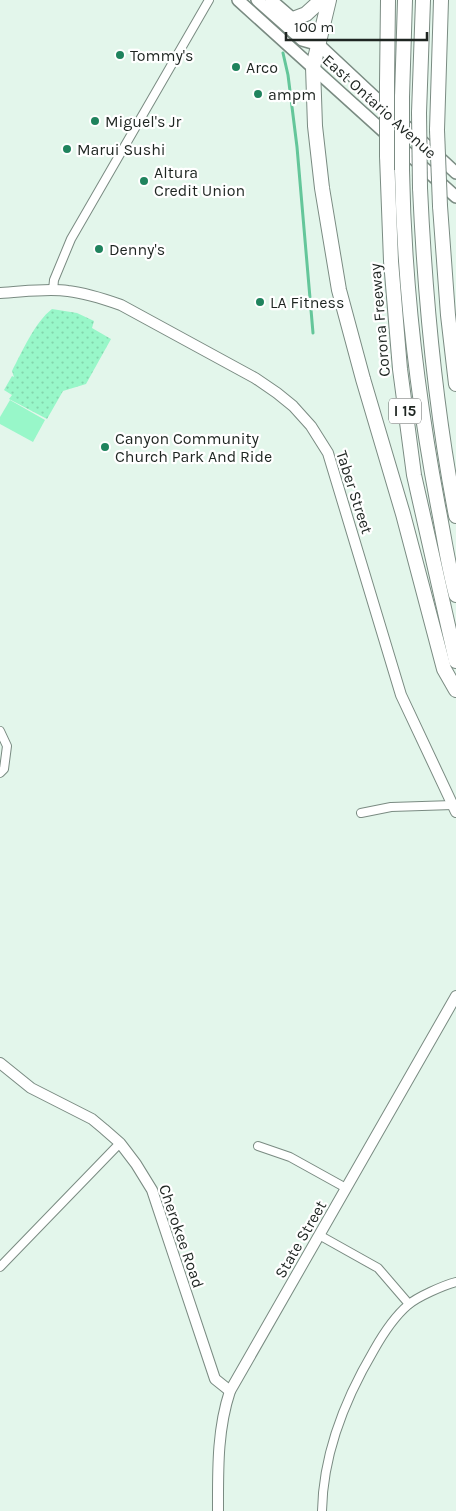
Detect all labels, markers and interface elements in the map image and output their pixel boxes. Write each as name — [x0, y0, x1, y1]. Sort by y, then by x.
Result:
scale bar — [286, 10, 427, 42]
text: 100 m — [294, 18, 334, 36]
place label: Tommy's — [130, 46, 193, 65]
marker: Tommy's — [114, 49, 126, 61]
street label: East Ontario Avenue — [319, 50, 440, 162]
place label: Arco — [246, 58, 278, 77]
marker: Arco — [230, 61, 242, 73]
place label: ampm — [268, 85, 316, 104]
marker: ampm — [252, 88, 264, 100]
place label: Miguel's Jr — [105, 112, 182, 131]
marker: Miguel's Jr — [89, 115, 101, 127]
place label: Marui Sushi — [77, 140, 166, 159]
marker: Marui Sushi — [61, 143, 73, 155]
place label: Altura Credit Union — [154, 163, 245, 200]
marker: Altura Credit Union — [138, 175, 150, 187]
place label: Denny's — [109, 240, 165, 259]
marker: Denny's — [93, 243, 105, 255]
street label: Corona Freeway — [365, 262, 394, 377]
place label: LA Fitness — [270, 293, 344, 312]
marker: LA Fitness — [254, 296, 266, 308]
road number: I 15 — [389, 398, 421, 424]
place label: Canyon Community Church Park And Ride — [115, 429, 272, 466]
marker: Canyon Community Church Park And Ride — [99, 441, 111, 453]
street label: Taber Street — [332, 448, 377, 536]
street label: Cherokee Road — [155, 1182, 208, 1290]
street label: State Street — [271, 1197, 330, 1281]

